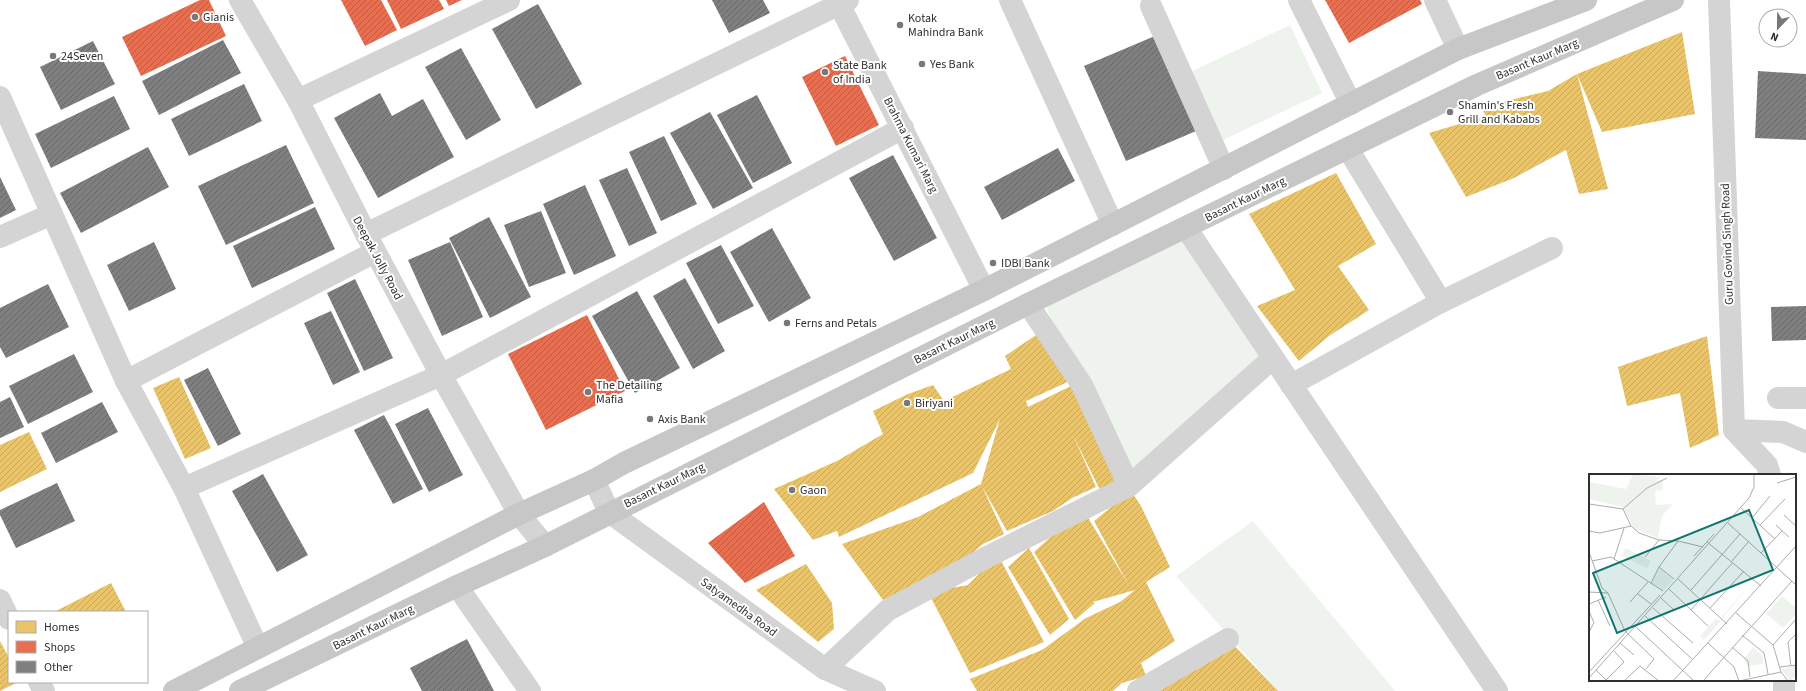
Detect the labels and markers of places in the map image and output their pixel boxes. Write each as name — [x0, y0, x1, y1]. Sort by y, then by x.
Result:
place label: Gianis — [203, 9, 234, 26]
place label: Kotak Mahindra Bank — [908, 10, 983, 41]
marker: Gianis — [190, 12, 200, 22]
marker: Kotak Mahindra Bank — [895, 20, 905, 30]
place label: 24Seven — [61, 48, 103, 65]
marker: 24Seven — [48, 51, 58, 61]
place label: Yes Bank — [929, 56, 974, 73]
place label: State Bank of India — [833, 57, 887, 88]
marker: Yes Bank — [917, 59, 927, 69]
marker: State Bank of India — [820, 67, 830, 77]
place label: Shamin's Fresh Grill and Kababs — [1458, 97, 1540, 128]
marker: Shamin's Fresh Grill and Kababs — [1445, 107, 1455, 117]
place label: IDBI Bank — [1001, 255, 1050, 272]
marker: IDBI Bank — [988, 258, 998, 268]
place label: Ferns and Petals — [795, 315, 877, 332]
marker: Ferns and Petals — [782, 318, 792, 328]
place label: The Detailing Mafia — [596, 377, 662, 408]
marker: The Detailing Mafia — [583, 387, 593, 397]
place label: Biriyani — [915, 395, 953, 412]
marker: Biriyani — [902, 398, 912, 408]
place label: Axis Bank — [658, 411, 706, 428]
marker: Axis Bank — [645, 414, 655, 424]
place label: Gaon — [800, 482, 827, 499]
marker: Gaon — [787, 485, 797, 495]

